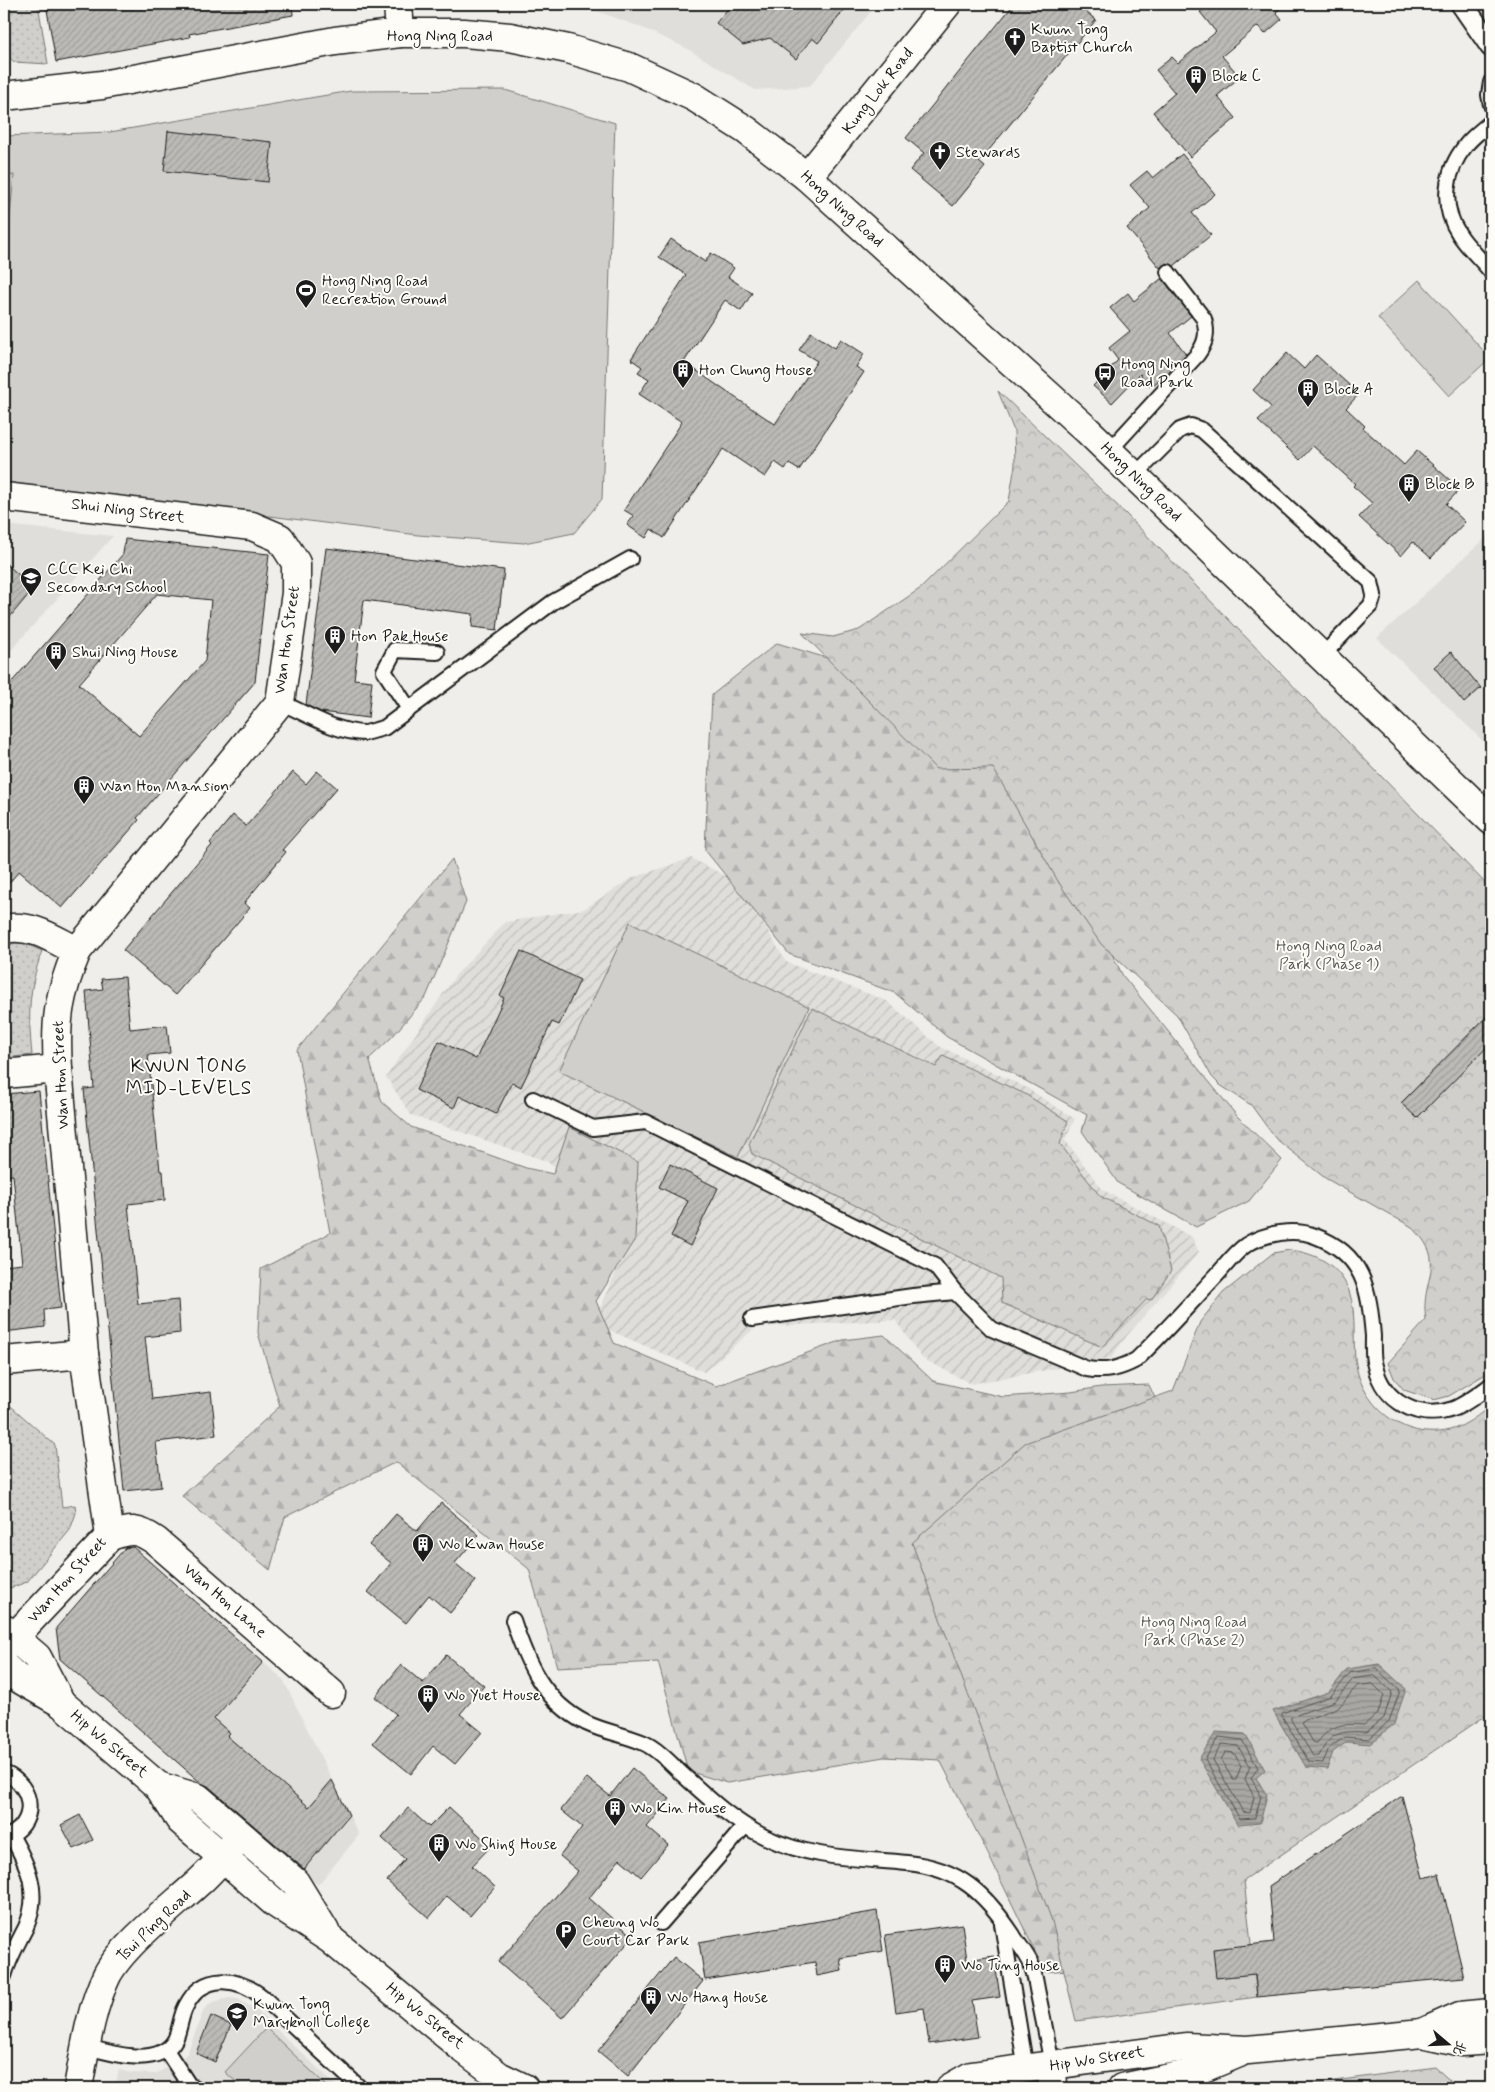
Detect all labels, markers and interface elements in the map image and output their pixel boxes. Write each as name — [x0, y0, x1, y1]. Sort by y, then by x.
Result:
place label: Kwun Tong Baptist Church — [1031, 19, 1133, 58]
street label: Hong Ning Road — [387, 26, 493, 48]
church icon: Kwun Tong Baptist Church — [1003, 26, 1027, 57]
street label: Kung Lok Road — [838, 43, 919, 139]
building icon: Block C — [1184, 64, 1208, 95]
place label: Block C — [1212, 66, 1261, 87]
church icon: Stewards — [928, 140, 952, 171]
place label: Stewards — [956, 142, 1020, 163]
street label: Hong Ning Road — [795, 166, 888, 253]
place label: Hong Ning Road Recreation Ground — [322, 271, 447, 310]
sports icon: Hong Ning Road Recreation Ground — [294, 278, 318, 309]
place label: Hong Ning Road Park — [1121, 354, 1193, 393]
building icon: Hon Chung House — [671, 358, 695, 389]
place label: Hon Chung House — [699, 360, 813, 382]
bus stop icon: Hong Ning Road Park — [1093, 361, 1117, 392]
building icon: Block A — [1296, 377, 1320, 408]
place label: Block A — [1324, 379, 1374, 400]
street label: Hong Ning Road — [1095, 438, 1186, 527]
building icon: Block B — [1397, 472, 1421, 503]
place label: Block B — [1425, 474, 1475, 495]
street label: Shui Ning Street — [70, 494, 187, 529]
place label: CCC Kei Chi Secondary School — [47, 559, 167, 598]
school or university icon: CCC Kei Chi Secondary School — [19, 566, 43, 597]
street label: Wan Hon Street — [269, 585, 305, 695]
building icon: Hon Pak House — [323, 624, 347, 655]
place label: Hon Pak House — [351, 626, 448, 647]
building icon: Shui Ning House — [44, 640, 68, 671]
place label: Shui Ning House — [72, 642, 179, 664]
building icon: Wan Hon Mansion — [72, 774, 96, 805]
place label: Wan Hon Mansion — [100, 776, 229, 797]
park label: Hong Ning Road Park (Phase 1) — [1276, 936, 1382, 975]
street label: Wan Hon Street — [48, 1020, 74, 1130]
district label: KWUN TONG MID-LEVELS — [126, 1054, 252, 1101]
building icon: Wo Kwan House — [411, 1532, 435, 1563]
street label: Wan Hon Street — [23, 1533, 111, 1627]
place label: Wo Kwan House — [439, 1534, 545, 1555]
street label: Wan Hon Lane — [179, 1559, 271, 1643]
park label: Hong Ning Road Park (Phase 2) — [1141, 1612, 1247, 1651]
building icon: Wo Yuet House — [416, 1683, 440, 1714]
place label: Wo Yuet House — [444, 1685, 541, 1706]
street label: Hip Wo Street — [66, 1705, 153, 1783]
building icon: Wo Kin House — [603, 1796, 627, 1827]
place label: Wo Kin House — [631, 1798, 727, 1819]
building icon: Wo Shing House — [427, 1832, 451, 1863]
place label: Wo Shing House — [455, 1834, 558, 1856]
street label: Tsui Ping Road — [112, 1885, 196, 1968]
place label: Cheung Wo Court Car Park — [582, 1912, 689, 1951]
parking icon: Cheung Wo Court Car Park — [554, 1919, 578, 1950]
building icon: Wo Tung House — [933, 1953, 957, 1984]
place label: Wo Tung House — [961, 1955, 1060, 1976]
street label: Hip Wo Street — [381, 1978, 469, 2055]
building icon: Wo Hang House — [639, 1985, 663, 2016]
place label: Wo Hang House — [667, 1987, 769, 2008]
place label: Kwun Tong Maryknoll College — [253, 1994, 371, 2034]
school or university icon: Kwun Tong Maryknoll College — [225, 2001, 249, 2032]
north arrow — [1422, 2020, 1472, 2070]
text: 北 — [1449, 2038, 1470, 2057]
street label: Hip Wo Street — [1048, 2041, 1146, 2077]

